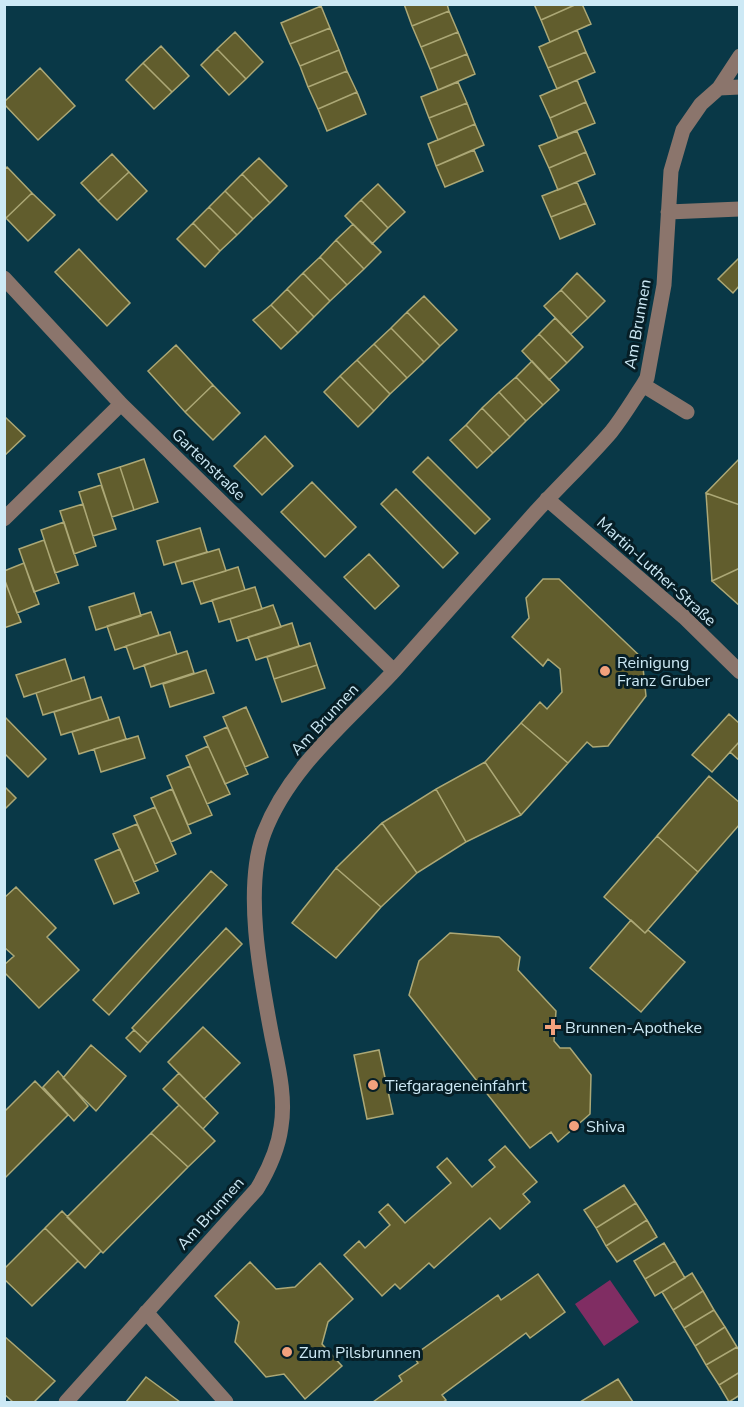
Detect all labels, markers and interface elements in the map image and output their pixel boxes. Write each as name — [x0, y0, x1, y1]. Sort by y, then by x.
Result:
street label: Am Brunnen — [619, 278, 657, 371]
street label: Gartenstraße — [166, 424, 250, 506]
street label: Martin-Luther-Straße — [592, 512, 721, 631]
place label: Reinigung Franz Gruber — [617, 652, 711, 692]
marker: Reinigung Franz Gruber — [598, 664, 612, 678]
street label: Am Brunnen — [286, 679, 364, 760]
place label: Brunnen-Apotheke — [565, 1017, 702, 1039]
marker: Brunnen-Apotheke — [546, 1020, 560, 1034]
place label: Tiefgarageneinfahrt — [385, 1075, 527, 1097]
marker: Tiefgarageneinfahrt — [366, 1078, 380, 1092]
place label: Shiva — [586, 1116, 625, 1138]
marker: Shiva — [567, 1119, 581, 1133]
street label: Am Brunnen — [172, 1173, 249, 1255]
place label: Zum Pilsbrunnen — [299, 1342, 421, 1364]
marker: Zum Pilsbrunnen — [280, 1345, 294, 1359]

